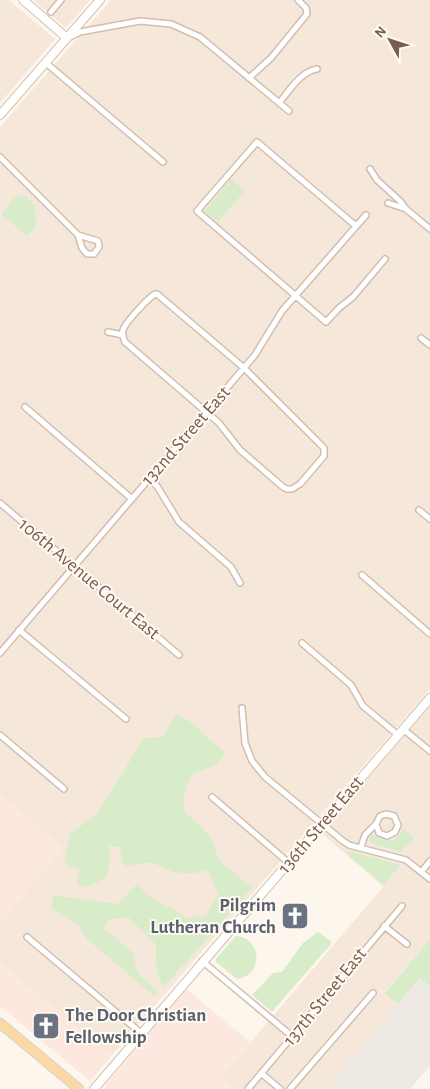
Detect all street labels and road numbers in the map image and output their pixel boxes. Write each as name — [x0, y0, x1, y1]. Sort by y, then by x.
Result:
street label: 132nd Street East — [138, 383, 234, 489]
street label: 106th Avenue Court East — [15, 515, 163, 643]
street label: 136th Street East — [275, 773, 367, 877]
street label: 137th Street East — [280, 944, 370, 1050]

